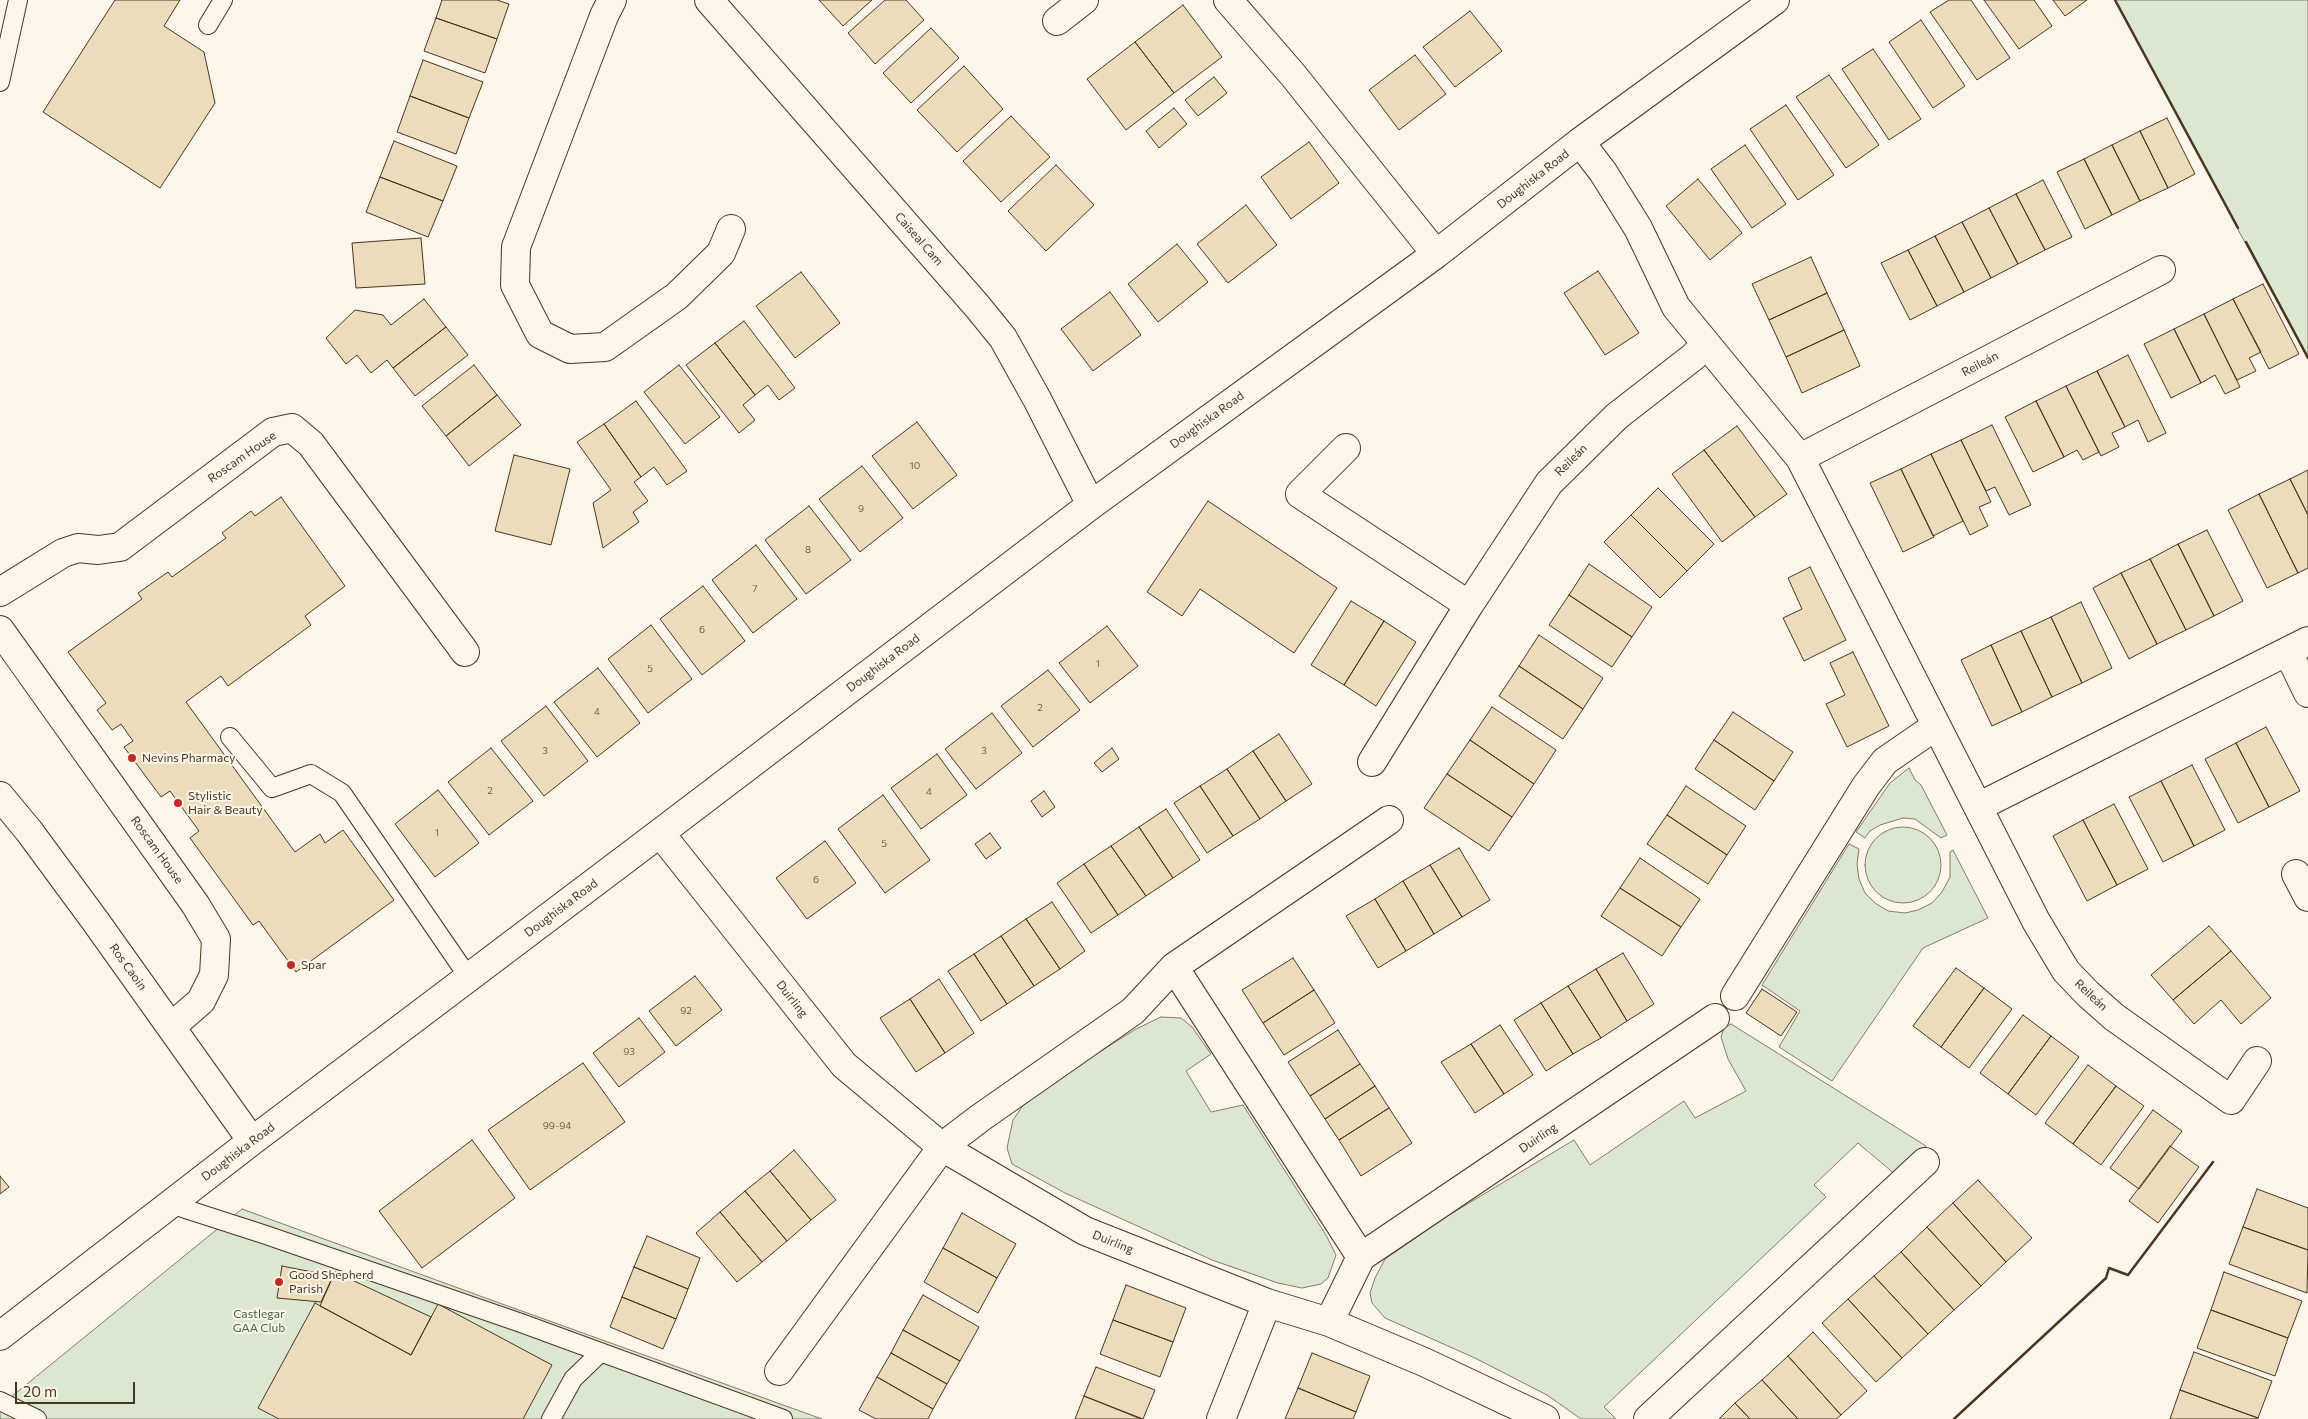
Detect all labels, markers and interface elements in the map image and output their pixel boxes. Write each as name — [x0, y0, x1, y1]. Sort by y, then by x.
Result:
street label: Doughiska Road — [1494, 146, 1572, 212]
street label: Caiseal Cam — [892, 209, 946, 269]
street label: Reileán — [1959, 348, 2001, 380]
street label: Doughiska Road — [1167, 388, 1247, 452]
street label: Roscam House — [205, 428, 279, 486]
street label: Reileán — [1552, 441, 1590, 479]
house number: 10 — [910, 460, 920, 472]
house number: 9 — [858, 503, 864, 515]
house number: 8 — [805, 544, 811, 556]
house number: 7 — [752, 583, 758, 595]
house number: 6 — [699, 624, 705, 636]
street label: Doughiska Road — [844, 631, 922, 695]
house number: 1 — [1096, 658, 1100, 670]
house number: 5 — [647, 663, 653, 675]
house number: 2 — [1037, 702, 1043, 714]
house number: 4 — [594, 706, 600, 718]
house number: 3 — [542, 745, 548, 757]
house number: 3 — [981, 745, 987, 757]
place label: Nevins Pharmacy — [142, 751, 235, 765]
marker: Nevins Pharmacy — [126, 752, 138, 764]
house number: 2 — [487, 785, 493, 797]
house number: 4 — [926, 786, 932, 798]
place label: Stylistic Hair & Beauty — [188, 789, 263, 817]
marker: Stylistic Hair & Beauty — [172, 797, 184, 809]
street label: Roscam House — [128, 813, 186, 887]
house number: 1 — [435, 827, 439, 839]
house number: 5 — [881, 838, 887, 850]
house number: 6 — [813, 874, 819, 886]
street label: Doughiska Road — [522, 876, 600, 940]
street label: Ros Caoin — [106, 941, 150, 993]
place label: Spar — [301, 958, 326, 972]
marker: Spar — [285, 959, 297, 971]
street label: Reileán — [2072, 976, 2110, 1014]
street label: Duirling — [773, 978, 811, 1020]
house number: 92 — [680, 1005, 692, 1017]
house number: 93 — [623, 1046, 635, 1058]
street label: Doughiska Road — [199, 1120, 277, 1184]
house number: 99-94 — [543, 1120, 571, 1132]
street label: Duirling — [1516, 1120, 1560, 1156]
street label: Duirling — [1090, 1227, 1136, 1257]
place label: Good Shepherd Parish — [289, 1268, 373, 1296]
marker: Good Shepherd Parish — [273, 1276, 285, 1288]
park label: Castlegar GAA Club — [233, 1307, 285, 1335]
scale bar — [18, 1372, 138, 1404]
text: 20 m — [23, 1382, 57, 1400]

